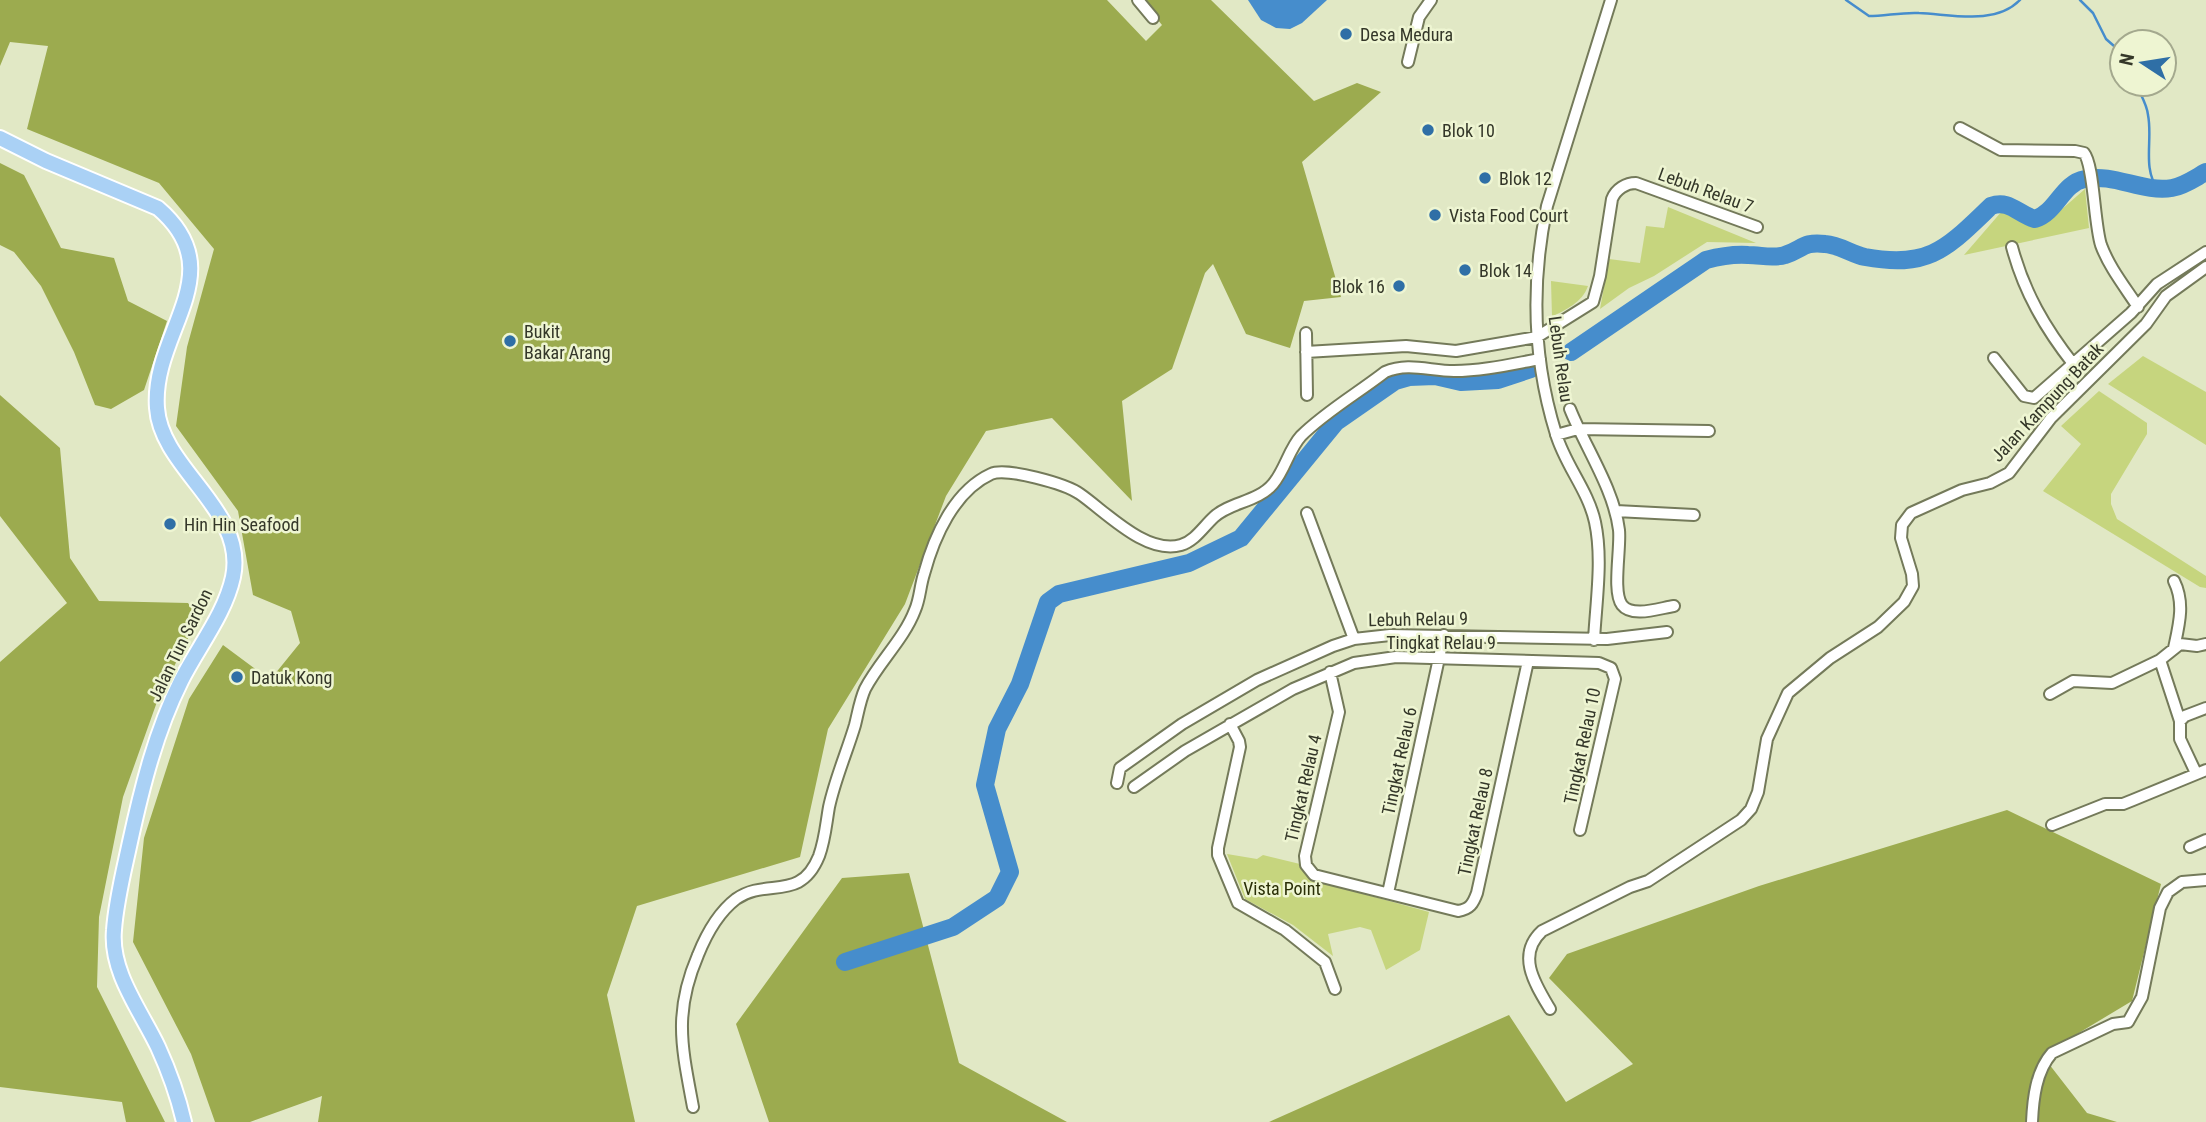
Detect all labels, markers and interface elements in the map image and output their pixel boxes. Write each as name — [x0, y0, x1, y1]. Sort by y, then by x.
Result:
place label: Desa Medura — [1360, 24, 1453, 45]
marker: Desa Medura — [1338, 26, 1354, 42]
north arrow — [2108, 28, 2178, 98]
text: N — [2114, 51, 2139, 68]
place label: Blok 10 — [1442, 120, 1495, 141]
marker: Blok 10 — [1420, 122, 1436, 138]
street label: Lebuh Relau 7 — [1655, 163, 1757, 217]
place label: Blok 12 — [1499, 168, 1552, 189]
marker: Blok 12 — [1477, 170, 1493, 186]
place label: Vista Food Court — [1449, 205, 1568, 226]
marker: Vista Food Court — [1427, 207, 1443, 223]
place label: Blok 14 — [1479, 260, 1532, 281]
marker: Blok 14 — [1457, 262, 1473, 278]
place label: Blok 16 — [1332, 276, 1385, 297]
marker: Blok 16 — [1391, 278, 1407, 294]
street label: Lebuh Relau — [1545, 315, 1577, 403]
place label: Bukit Bakar Arang — [524, 321, 611, 363]
marker: Bukit Bakar Arang — [502, 333, 518, 349]
street label: Jalan Kampung Batak — [1987, 338, 2107, 466]
place label: Hin Hin Seafood — [184, 514, 299, 535]
marker: Hin Hin Seafood — [162, 516, 178, 532]
street label: Jalan Tun Sardon — [144, 585, 216, 705]
street label: Lebuh Relau 9 — [1368, 608, 1468, 630]
street label: Tingkat Relau 9 — [1386, 632, 1496, 653]
place label: Datuk Kong — [251, 667, 332, 688]
marker: Datuk Kong — [229, 669, 245, 685]
street label: Tingkat Relau 10 — [1559, 686, 1605, 806]
street label: Tingkat Relau 6 — [1377, 705, 1421, 817]
street label: Tingkat Relau 4 — [1280, 732, 1326, 844]
street label: Tingkat Relau 8 — [1453, 766, 1497, 878]
park label: Vista Point — [1243, 878, 1321, 899]

